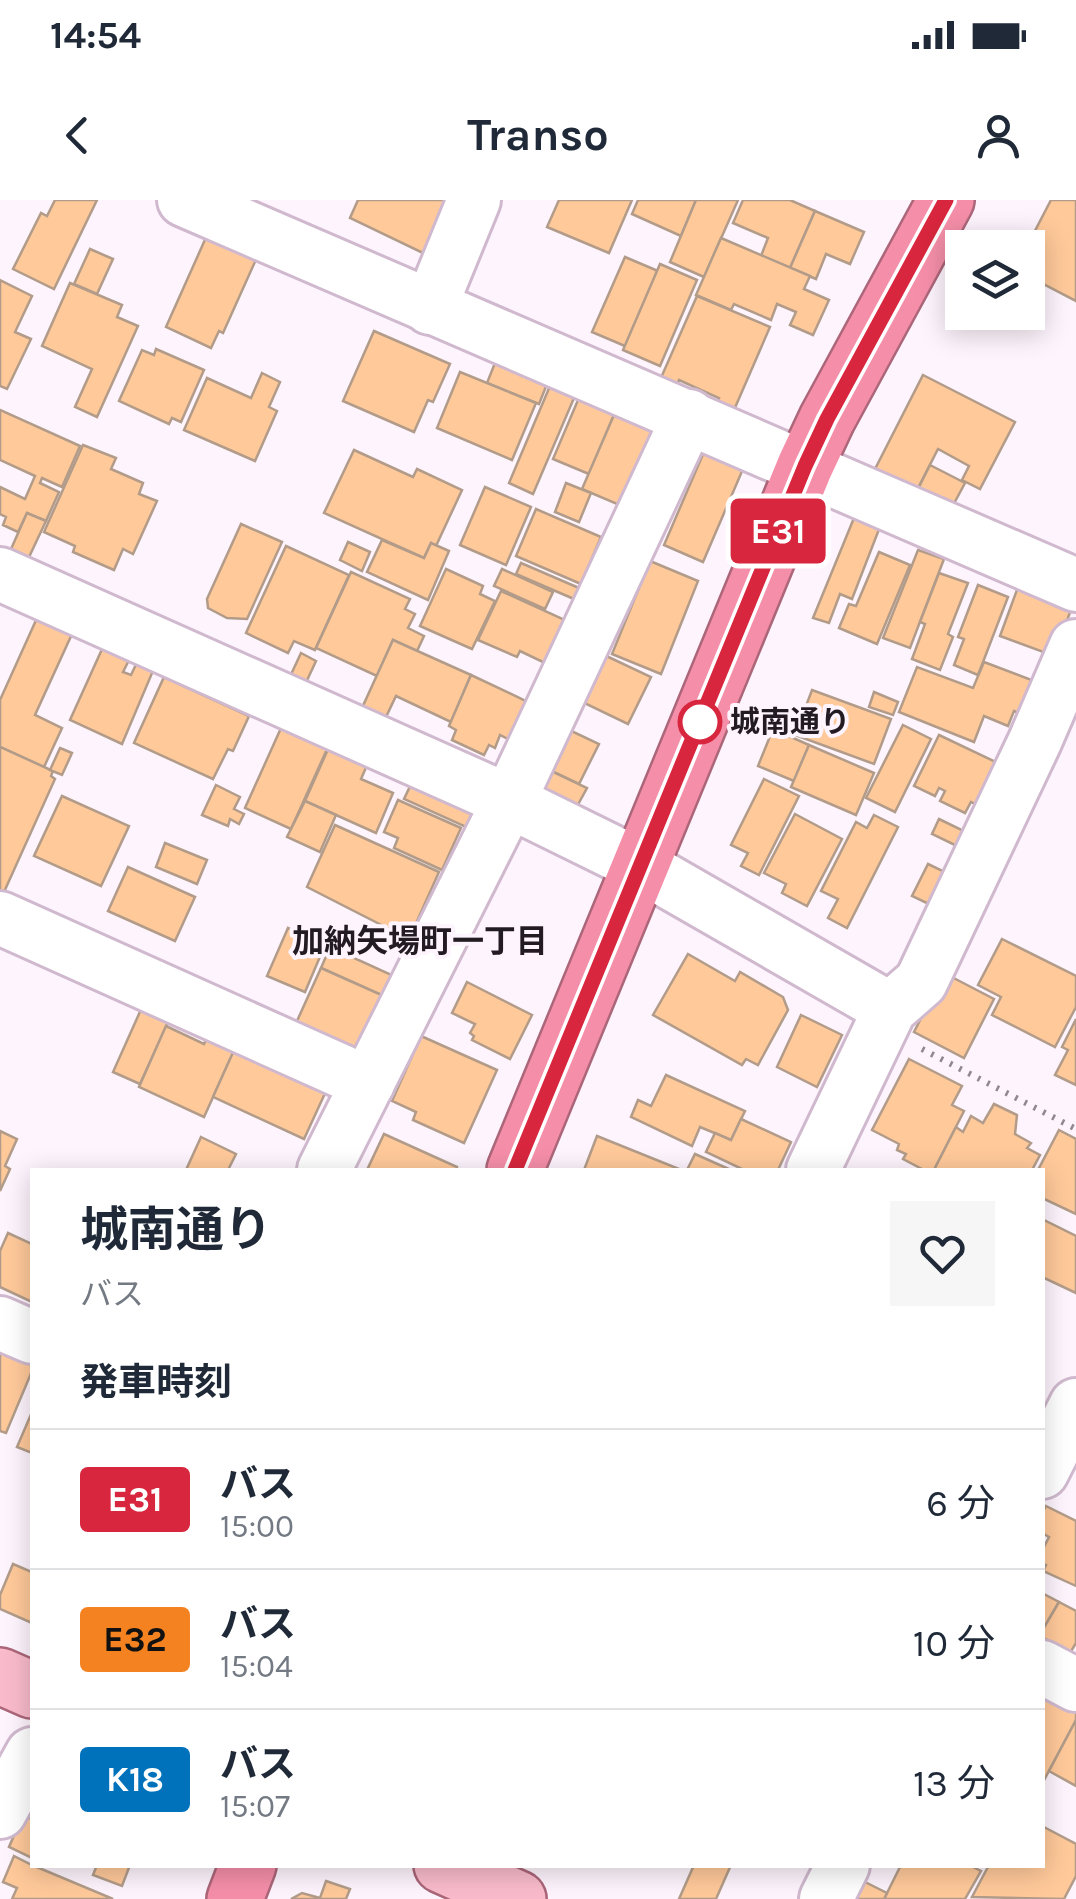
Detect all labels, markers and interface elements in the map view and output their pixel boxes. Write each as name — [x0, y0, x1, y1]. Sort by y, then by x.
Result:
text: 14:54 — [50, 13, 141, 58]
icon: back — [50, 108, 105, 163]
icon: person — [971, 108, 1026, 163]
text: Transo — [467, 109, 609, 161]
map controls — [945, 230, 1045, 330]
button: layers — [945, 230, 1045, 330]
line badge: E31 — [720, 498, 836, 564]
text: E31 — [751, 511, 805, 552]
marker: 城南通り — [679, 701, 721, 743]
place label: 城南通り — [730, 704, 850, 740]
district label: 加納矢場町一丁目 — [292, 923, 548, 960]
button: heart — [890, 1201, 995, 1306]
text: 城南通り — [80, 1202, 272, 1258]
text: バス — [80, 1276, 144, 1313]
text: 発車時刻 — [80, 1360, 232, 1405]
text: バス — [220, 1462, 296, 1507]
text: E31 — [108, 1479, 162, 1520]
text: 6 分 — [926, 1481, 995, 1526]
text: 15:00 — [220, 1508, 294, 1545]
text: バス — [220, 1602, 296, 1647]
text: E32 — [103, 1619, 167, 1660]
text: 10 分 — [913, 1621, 995, 1666]
text: 15:04 — [220, 1648, 293, 1685]
text: バス — [220, 1742, 296, 1787]
text: K18 — [106, 1759, 164, 1800]
text: 13 分 — [913, 1761, 995, 1806]
text: 15:07 — [220, 1788, 290, 1825]

